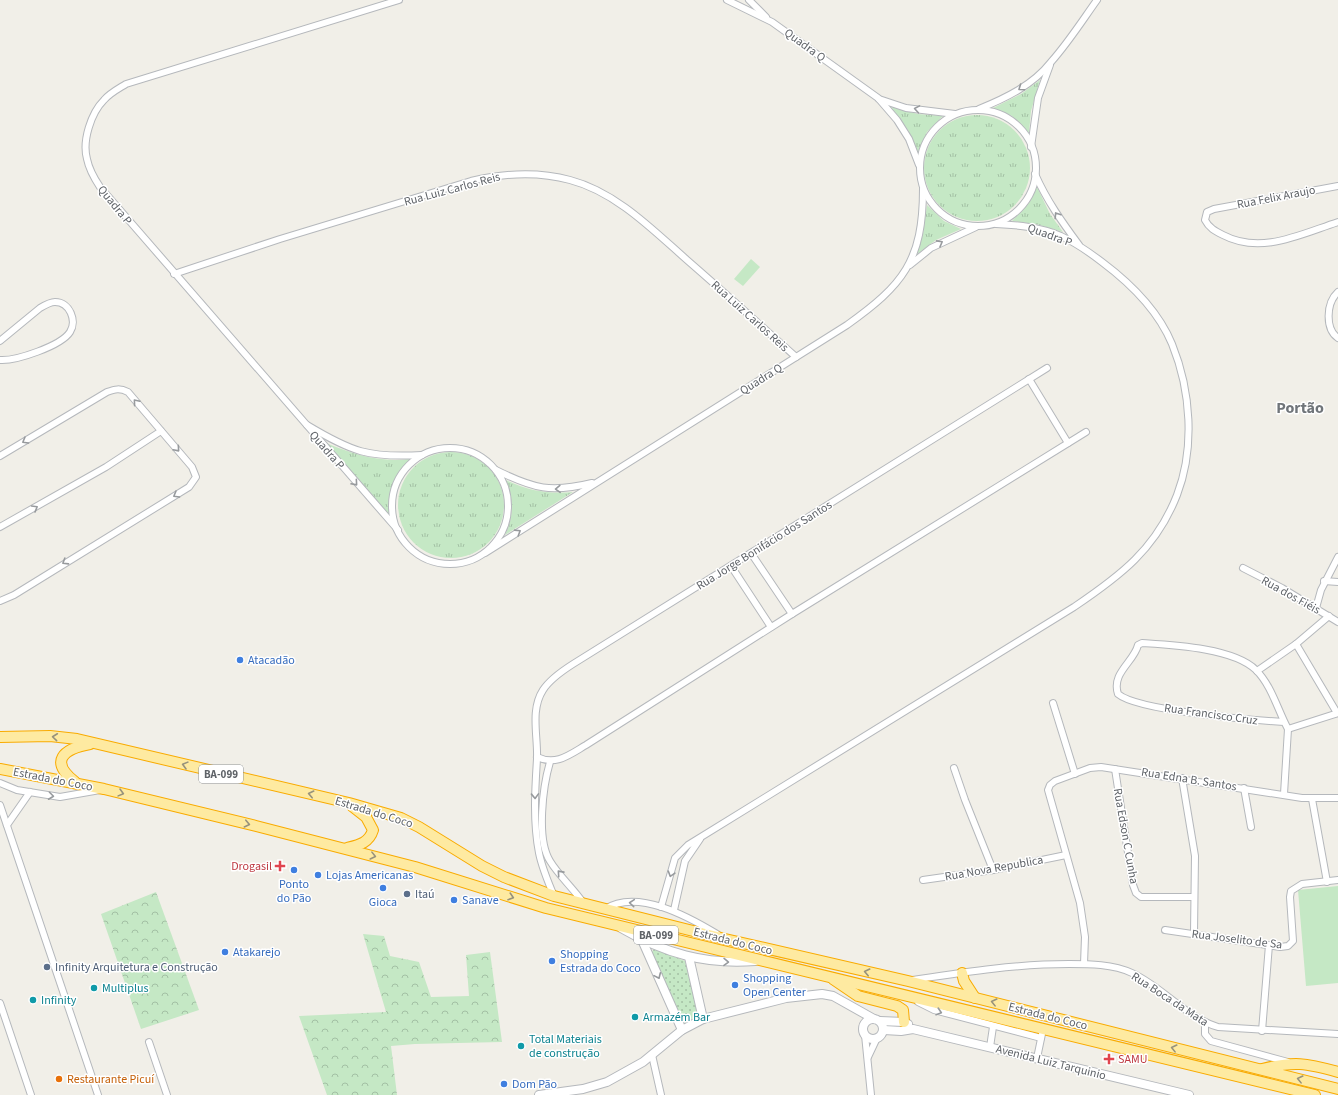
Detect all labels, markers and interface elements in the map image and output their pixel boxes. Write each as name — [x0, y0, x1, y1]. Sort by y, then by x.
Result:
street label: Quadra Q — [780, 25, 829, 66]
one-way arrow — [1018, 83, 1025, 91]
one-way arrow — [914, 106, 920, 114]
street label: Rua Luiz Carlos Reis — [402, 168, 502, 211]
street label: Quadra P — [93, 182, 136, 229]
street label: Rua Felix Araujo — [1235, 182, 1317, 213]
one-way arrow — [1054, 212, 1062, 219]
street label: Quadra P — [1025, 220, 1075, 251]
one-way arrow — [936, 241, 943, 248]
street label: Rua Luiz Carlos Reis — [707, 277, 792, 356]
street label: Quadra Q — [737, 360, 786, 399]
district label: Portão — [1276, 397, 1324, 419]
one-way arrow — [133, 399, 140, 406]
street label: Quadra P — [305, 427, 348, 474]
one-way arrow — [22, 437, 29, 444]
one-way arrow — [172, 444, 179, 452]
one-way arrow — [351, 478, 358, 486]
one-way arrow — [555, 484, 561, 493]
one-way arrow — [173, 490, 180, 497]
street label: Rua Jorge Bonifácio dos Santos — [693, 497, 835, 594]
one-way arrow — [31, 505, 38, 512]
one-way arrow — [514, 529, 521, 537]
one-way arrow — [62, 558, 69, 565]
street label: Rua dos Fiéis — [1258, 572, 1323, 619]
place label: Atacadão — [248, 652, 295, 669]
marker: Atacadão — [235, 655, 245, 665]
street label: Rua Francisco Cruz — [1163, 700, 1259, 729]
one-way arrow — [52, 732, 58, 741]
one-way arrow — [181, 762, 188, 770]
street label: Estrada do Coco — [12, 763, 94, 796]
street label: Rua Edna B. Santos — [1140, 764, 1238, 795]
road number: BA-099 — [199, 765, 243, 783]
street label: Rua Edson C Cunha — [1109, 787, 1142, 885]
one-way arrow — [117, 788, 124, 797]
one-way arrow — [48, 791, 54, 800]
one-way arrow — [308, 791, 314, 799]
street label: Estrada do Coco — [333, 793, 415, 832]
one-way arrow — [531, 793, 539, 799]
one-way arrow — [244, 819, 250, 827]
one-way arrow — [369, 851, 376, 860]
street label: Rua Nova Republica — [943, 851, 1045, 886]
place label: Drogasil — [231, 858, 272, 875]
marker: Drogasil — [275, 861, 285, 871]
marker: Ponto do Pão — [289, 865, 299, 875]
place label: Lojas Americanas — [326, 867, 413, 884]
marker: Lojas Americanas — [313, 870, 323, 880]
one-way arrow — [557, 870, 565, 878]
one-way arrow — [667, 870, 676, 877]
place label: Ponto do Pão — [277, 876, 311, 907]
marker: Gioca — [378, 883, 388, 893]
place label: Itaú — [415, 886, 435, 903]
marker: Itaú — [402, 889, 412, 899]
place label: Sanave — [462, 892, 499, 909]
one-way arrow — [507, 892, 514, 901]
place label: Gioca — [369, 894, 397, 911]
marker: Sanave — [449, 895, 459, 905]
one-way arrow — [629, 898, 635, 907]
street label: Estrada do Coco — [692, 923, 774, 960]
street label: Rua Joselito de Sa — [1191, 925, 1283, 953]
road number: BA-099 — [634, 926, 678, 944]
place label: Atakarejo — [233, 944, 281, 961]
place label: Shopping Estrada do Coco — [560, 946, 641, 977]
marker: Atakarejo — [220, 947, 230, 957]
marker: Shopping Estrada do Coco — [547, 956, 557, 966]
one-way arrow — [723, 958, 729, 966]
place label: Infinity Arquitetura e Construção — [55, 959, 218, 976]
marker: Infinity Arquitetura e Construção — [42, 962, 52, 972]
one-way arrow — [864, 968, 871, 976]
street label: Rua Boca da Mata — [1128, 968, 1212, 1031]
place label: Shopping Open Center — [743, 970, 807, 1001]
one-way arrow — [654, 972, 662, 979]
place label: Multiplus — [102, 980, 149, 997]
marker: Shopping Open Center — [730, 980, 740, 990]
marker: Multiplus — [89, 983, 99, 993]
place label: Infinity — [41, 992, 77, 1009]
marker: Infinity — [28, 995, 38, 1005]
street label: Estrada do Coco — [1007, 998, 1089, 1035]
one-way arrow — [990, 999, 997, 1007]
one-way arrow — [935, 1007, 942, 1015]
place label: Armazém Bar — [643, 1009, 711, 1026]
marker: Armazém Bar — [630, 1012, 640, 1022]
place label: Total Materiais de construção — [529, 1031, 602, 1062]
marker: Total Materiais de construção — [516, 1041, 526, 1051]
street label: Avenida Luiz Tarquinio — [994, 1041, 1108, 1084]
one-way arrow — [1171, 1044, 1177, 1052]
place label: SAMU — [1118, 1051, 1147, 1068]
marker: SAMU — [1103, 1053, 1115, 1065]
place label: Restaurante Picuí — [67, 1071, 155, 1088]
marker: Restaurante Picuí — [54, 1074, 64, 1084]
place label: Dom Pão — [512, 1076, 557, 1093]
one-way arrow — [1297, 1076, 1303, 1084]
marker: Dom Pão — [499, 1079, 509, 1089]

